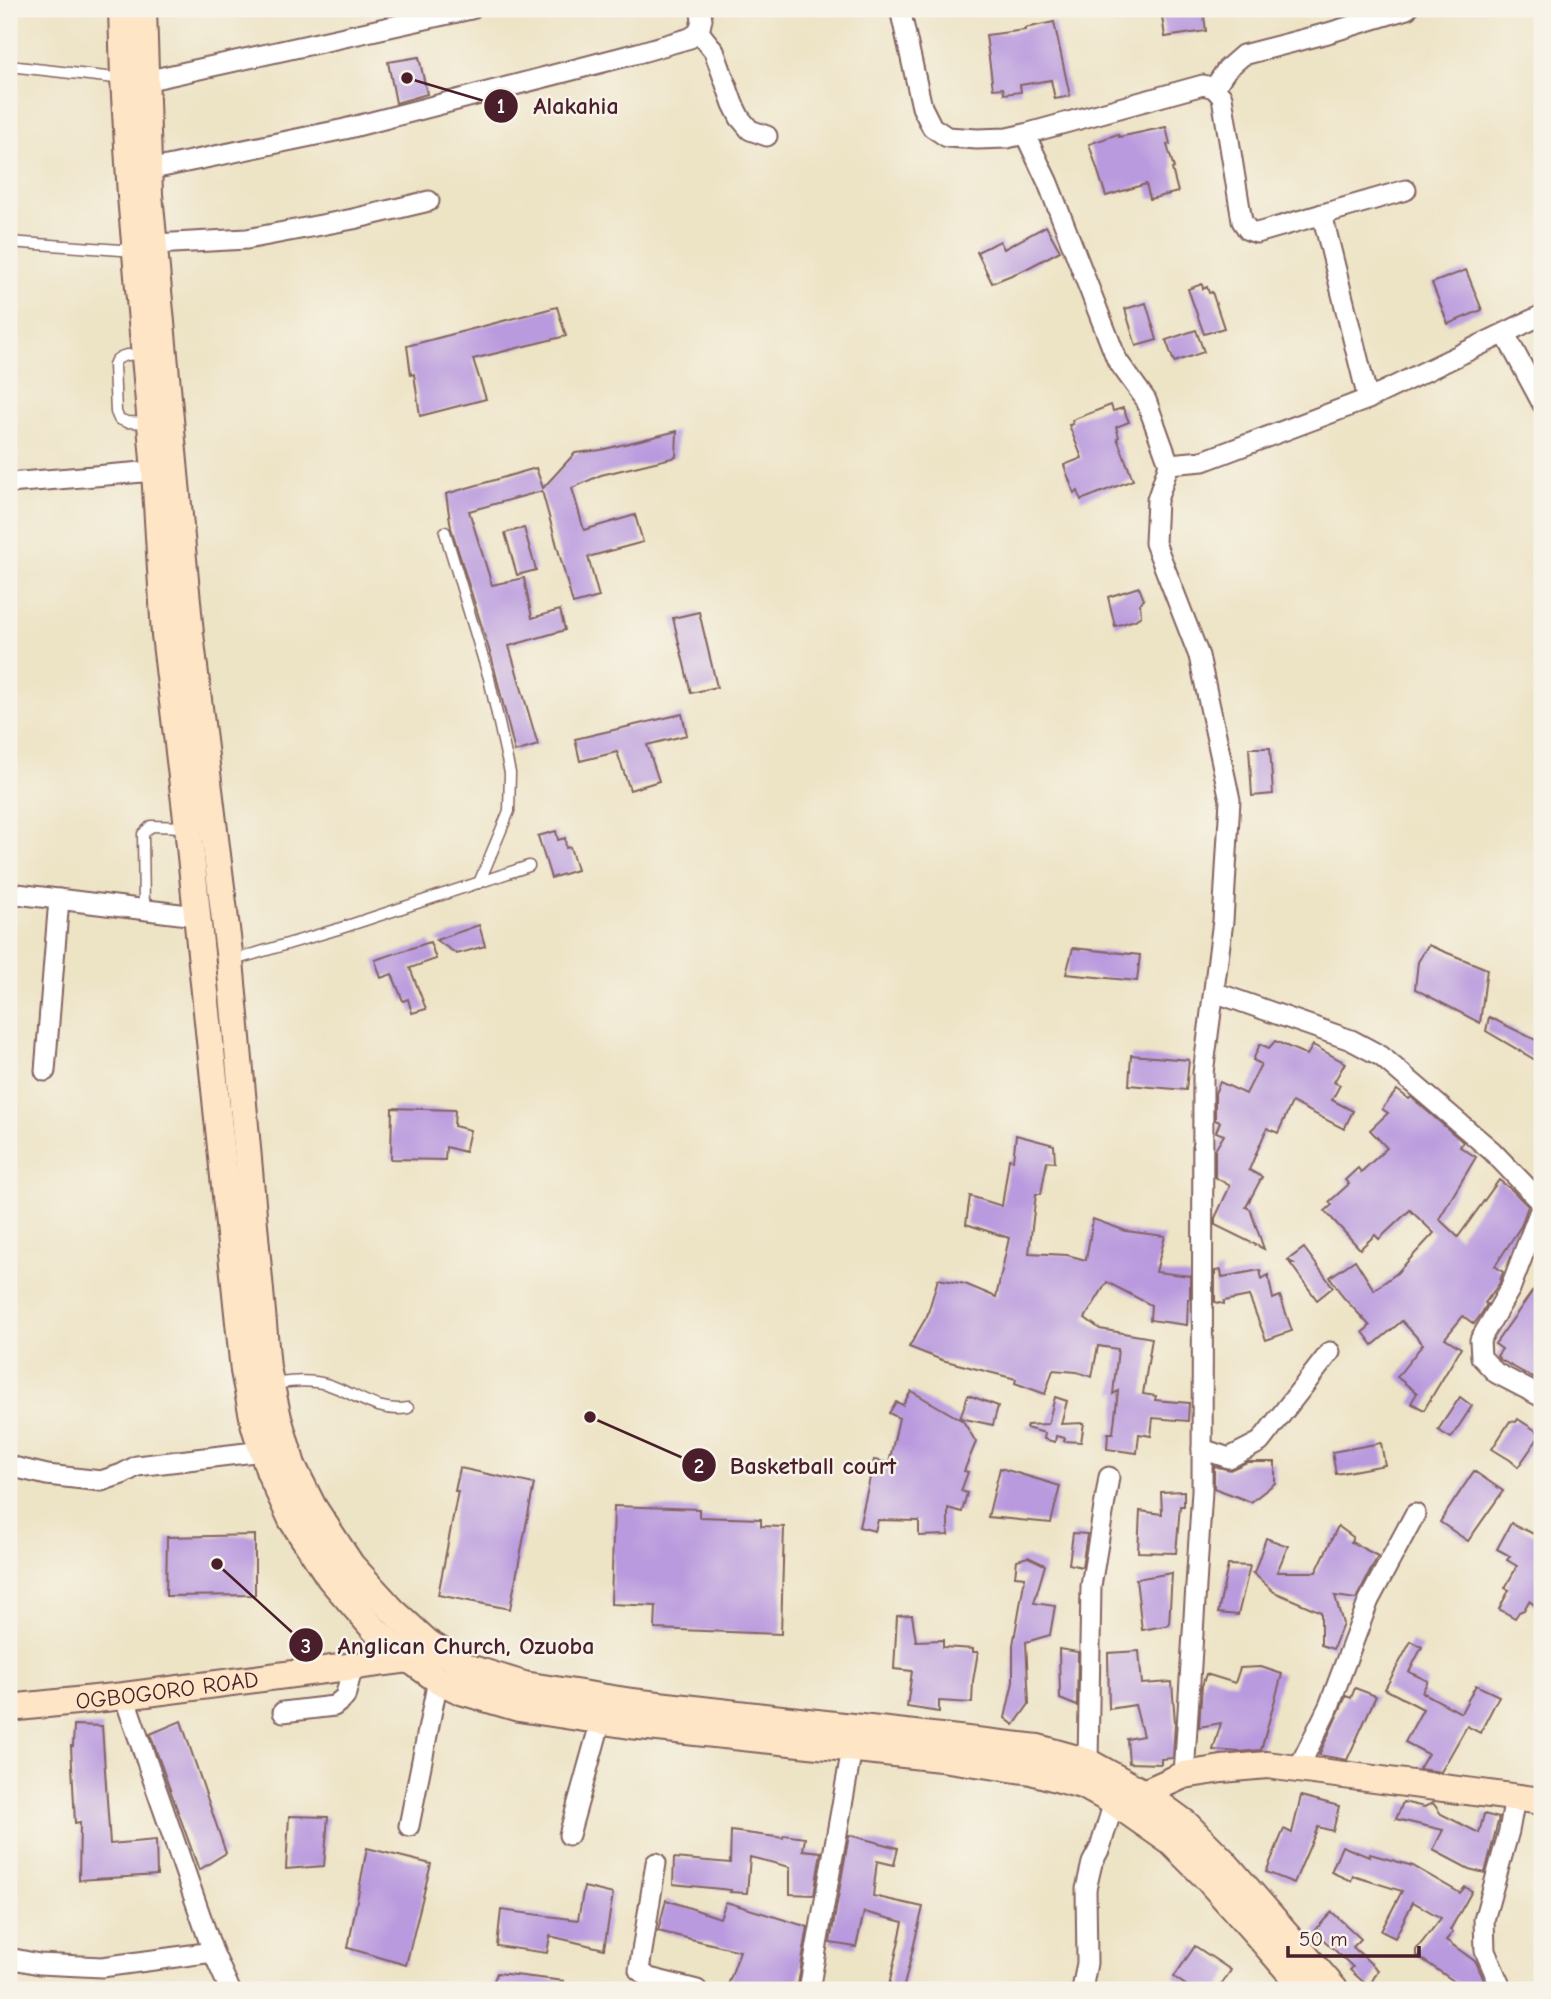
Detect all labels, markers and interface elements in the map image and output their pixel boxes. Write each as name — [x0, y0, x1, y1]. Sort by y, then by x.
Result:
callout: Alakahia — [484, 83, 632, 128]
text: Alakahia — [533, 92, 619, 120]
text: 1 — [497, 94, 505, 118]
callout: Basketball court — [681, 1443, 911, 1488]
text: Basketball court — [730, 1452, 897, 1480]
text: 2 — [694, 1454, 704, 1478]
callout: Anglican Church, Ozuoba — [288, 1623, 608, 1668]
text: Anglican Church, Ozuoba — [338, 1632, 594, 1660]
text: 3 — [301, 1634, 311, 1658]
street label: OGBOGORO ROAD — [74, 1666, 260, 1715]
scale bar — [1288, 1915, 1420, 1959]
text: 50 m — [1299, 1927, 1348, 1951]

